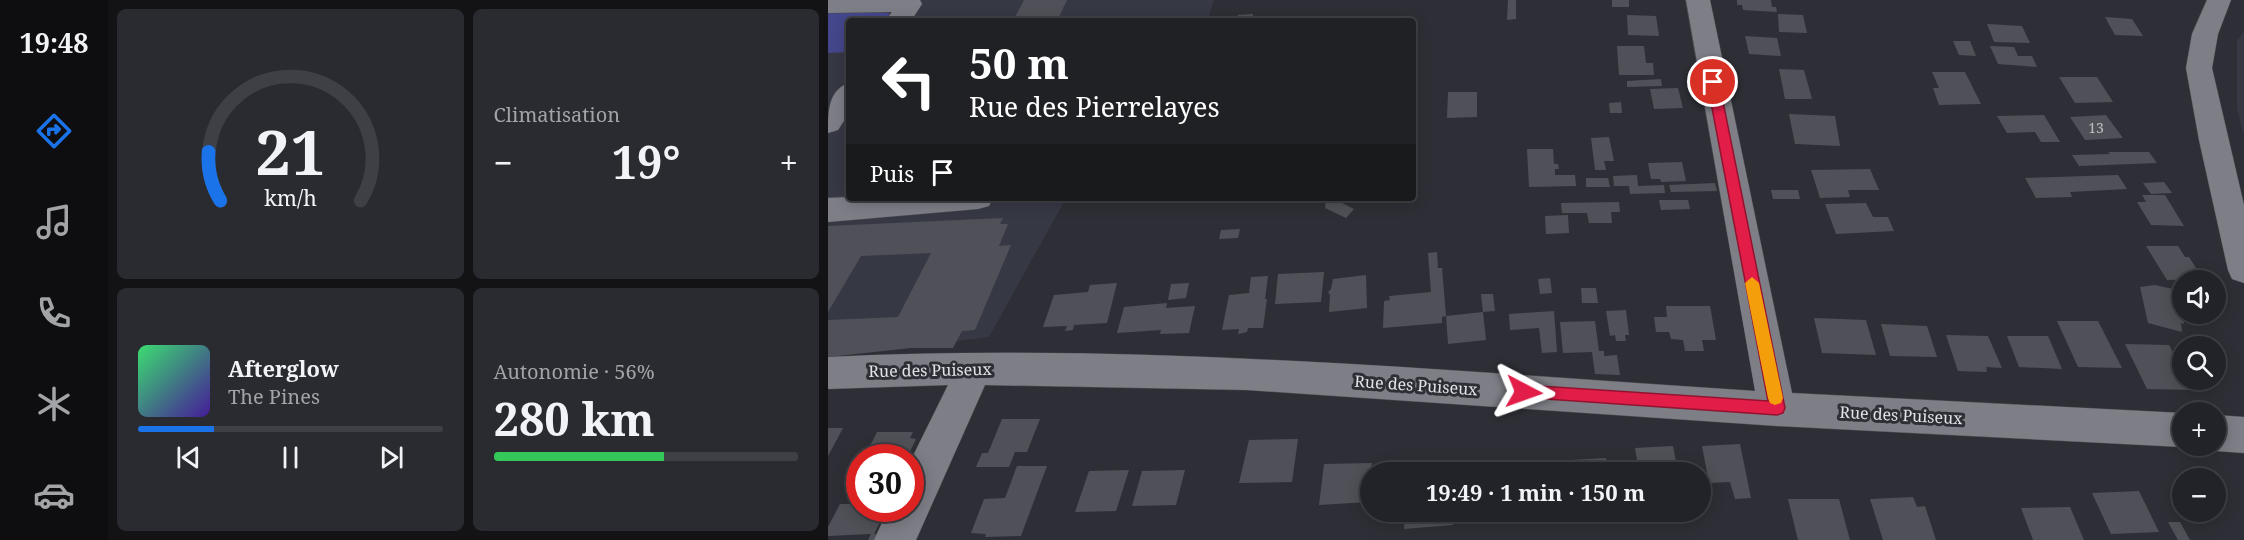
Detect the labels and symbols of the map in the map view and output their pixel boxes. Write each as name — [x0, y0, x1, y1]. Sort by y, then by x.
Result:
pin — [1687, 56, 1738, 107]
house number: 13 — [2088, 118, 2104, 137]
street label: Rue des Puiseux — [868, 358, 993, 382]
position arrow — [1492, 360, 1556, 424]
street label: Rue des Puiseux — [1354, 370, 1479, 400]
street label: Rue des Puiseux — [1839, 401, 1964, 429]
speed limit sign: 30 — [846, 444, 924, 522]

